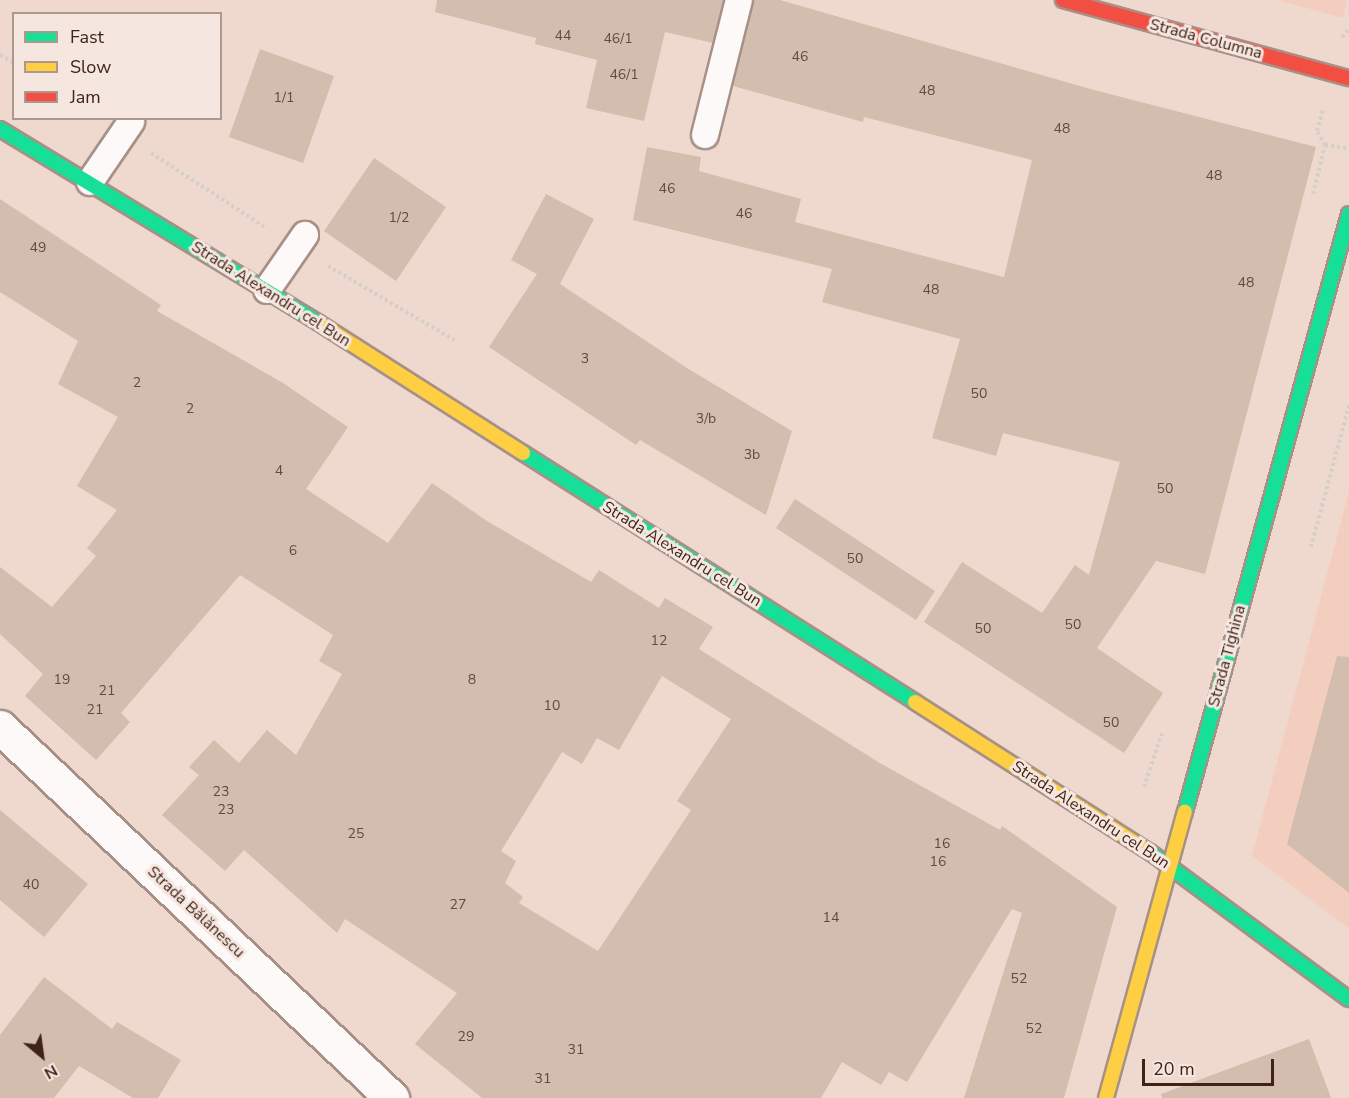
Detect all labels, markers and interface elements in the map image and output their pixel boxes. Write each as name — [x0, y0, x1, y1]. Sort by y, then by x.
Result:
legend — [12, 12, 222, 120]
street label: Strada Columna — [1148, 15, 1264, 63]
text: Fast — [70, 25, 104, 49]
house number: 44 — [555, 28, 571, 44]
house number: 46/1 — [603, 31, 633, 47]
house number: 46 — [792, 49, 808, 65]
text: Slow — [70, 55, 111, 79]
house number: 46/1 — [609, 67, 639, 83]
house number: 48 — [919, 83, 935, 99]
text: Jam — [70, 85, 101, 109]
house number: 1/1 — [274, 90, 294, 106]
house number: 48 — [1054, 121, 1070, 137]
house number: 48 — [1206, 168, 1222, 184]
house number: 46 — [659, 181, 675, 197]
house number: 46 — [736, 206, 752, 222]
house number: 1/2 — [389, 210, 409, 226]
street label: Strada Alexandru cel Bun — [188, 237, 354, 351]
house number: 49 — [30, 240, 46, 256]
house number: 48 — [1238, 275, 1254, 291]
house number: 48 — [923, 282, 939, 298]
house number: 3 — [581, 351, 589, 367]
house number: 2 — [133, 375, 141, 391]
house number: 50 — [971, 386, 987, 402]
house number: 2 — [186, 401, 194, 417]
house number: 3/b — [696, 411, 716, 427]
house number: 3b — [744, 447, 760, 463]
house number: 4 — [275, 463, 283, 479]
house number: 50 — [1157, 481, 1173, 497]
street label: Strada Alexandru cel Bun — [599, 497, 765, 611]
house number: 6 — [289, 543, 297, 559]
house number: 50 — [847, 551, 863, 567]
street label: Strada Tighina — [1204, 603, 1250, 709]
house number: 50 — [1065, 617, 1081, 633]
house number: 50 — [975, 621, 991, 637]
house number: 12 — [651, 633, 667, 649]
house number: 19 — [54, 672, 70, 688]
house number: 8 — [468, 672, 476, 688]
house number: 21 — [99, 683, 115, 699]
house number: 10 — [544, 698, 560, 714]
house number: 21 — [87, 702, 103, 718]
house number: 50 — [1103, 715, 1119, 731]
street label: Strada Alexandru cel Bun — [1009, 757, 1173, 873]
house number: 23 — [213, 784, 229, 800]
house number: 23 — [218, 802, 234, 818]
house number: 25 — [348, 826, 364, 842]
house number: 16 — [934, 836, 950, 852]
house number: 16 — [930, 854, 946, 870]
street label: Strada Bălănescu — [144, 862, 248, 962]
house number: 40 — [23, 877, 39, 893]
house number: 27 — [450, 897, 466, 913]
house number: 14 — [823, 910, 839, 926]
house number: 52 — [1011, 971, 1027, 987]
house number: 52 — [1026, 1021, 1042, 1037]
north arrow — [12, 1026, 72, 1086]
house number: 29 — [458, 1029, 474, 1045]
house number: 31 — [568, 1042, 584, 1058]
scale bar — [1145, 1047, 1277, 1085]
text: 20 m — [1153, 1057, 1195, 1081]
text: N — [40, 1059, 61, 1084]
house number: 31 — [535, 1071, 551, 1087]

